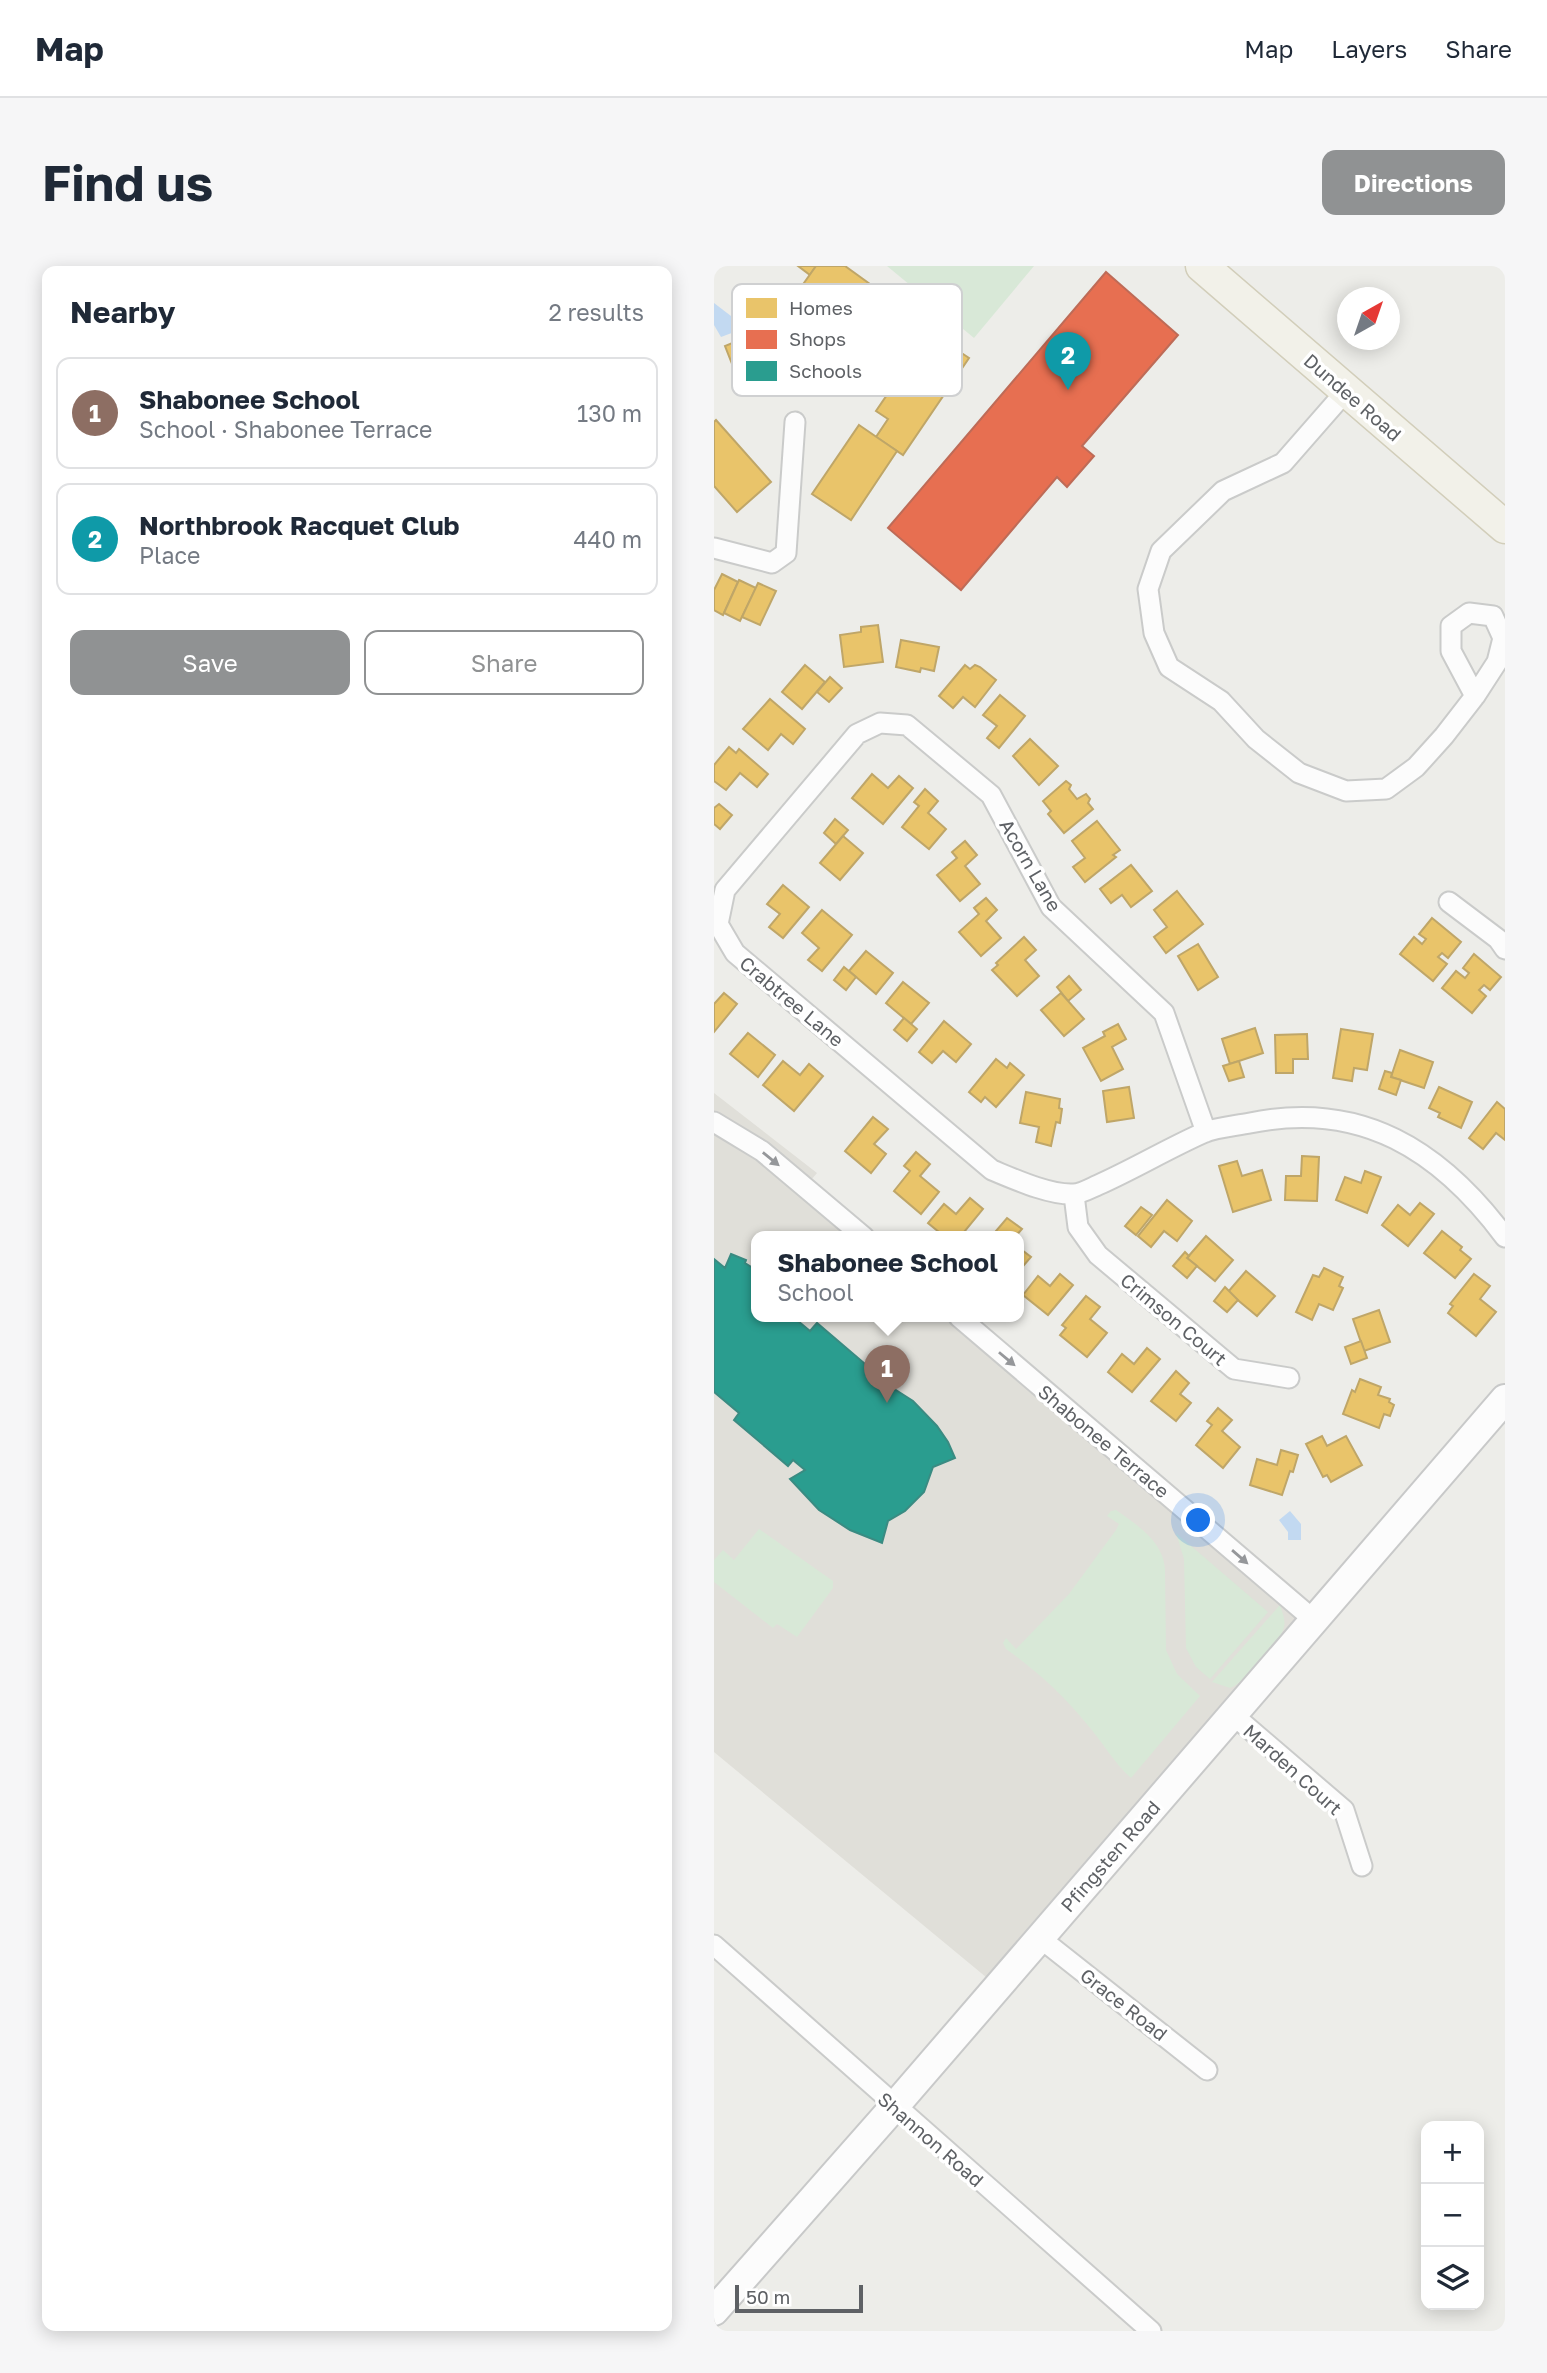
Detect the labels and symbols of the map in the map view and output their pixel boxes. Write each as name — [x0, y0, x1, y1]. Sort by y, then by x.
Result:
legend — [732, 284, 962, 396]
north arrow — [1337, 287, 1400, 350]
text: Homes — [789, 296, 853, 319]
text: Shops — [789, 327, 846, 350]
pin: 2 — [1045, 332, 1091, 390]
street label: Dundee Road — [1300, 348, 1406, 446]
text: Schools — [789, 359, 862, 382]
street label: Acorn Lane — [995, 815, 1067, 915]
street label: Crabtree Lane — [735, 951, 849, 1051]
one-way arrow — [762, 1151, 780, 1166]
street label: Crimson Court — [1116, 1268, 1232, 1370]
pin: 1 — [864, 1345, 910, 1403]
one-way arrow — [999, 1351, 1016, 1366]
street label: Shabonee Terrace — [1034, 1379, 1174, 1503]
your location — [1181, 1503, 1215, 1537]
one-way arrow — [1231, 1549, 1248, 1564]
street label: Marden Court — [1239, 1719, 1347, 1819]
street label: Pfingsten Road — [1055, 1796, 1165, 1916]
street label: Grace Road — [1076, 1963, 1172, 2045]
street label: Shannon Road — [874, 2087, 988, 2191]
scale bar — [735, 2282, 863, 2314]

